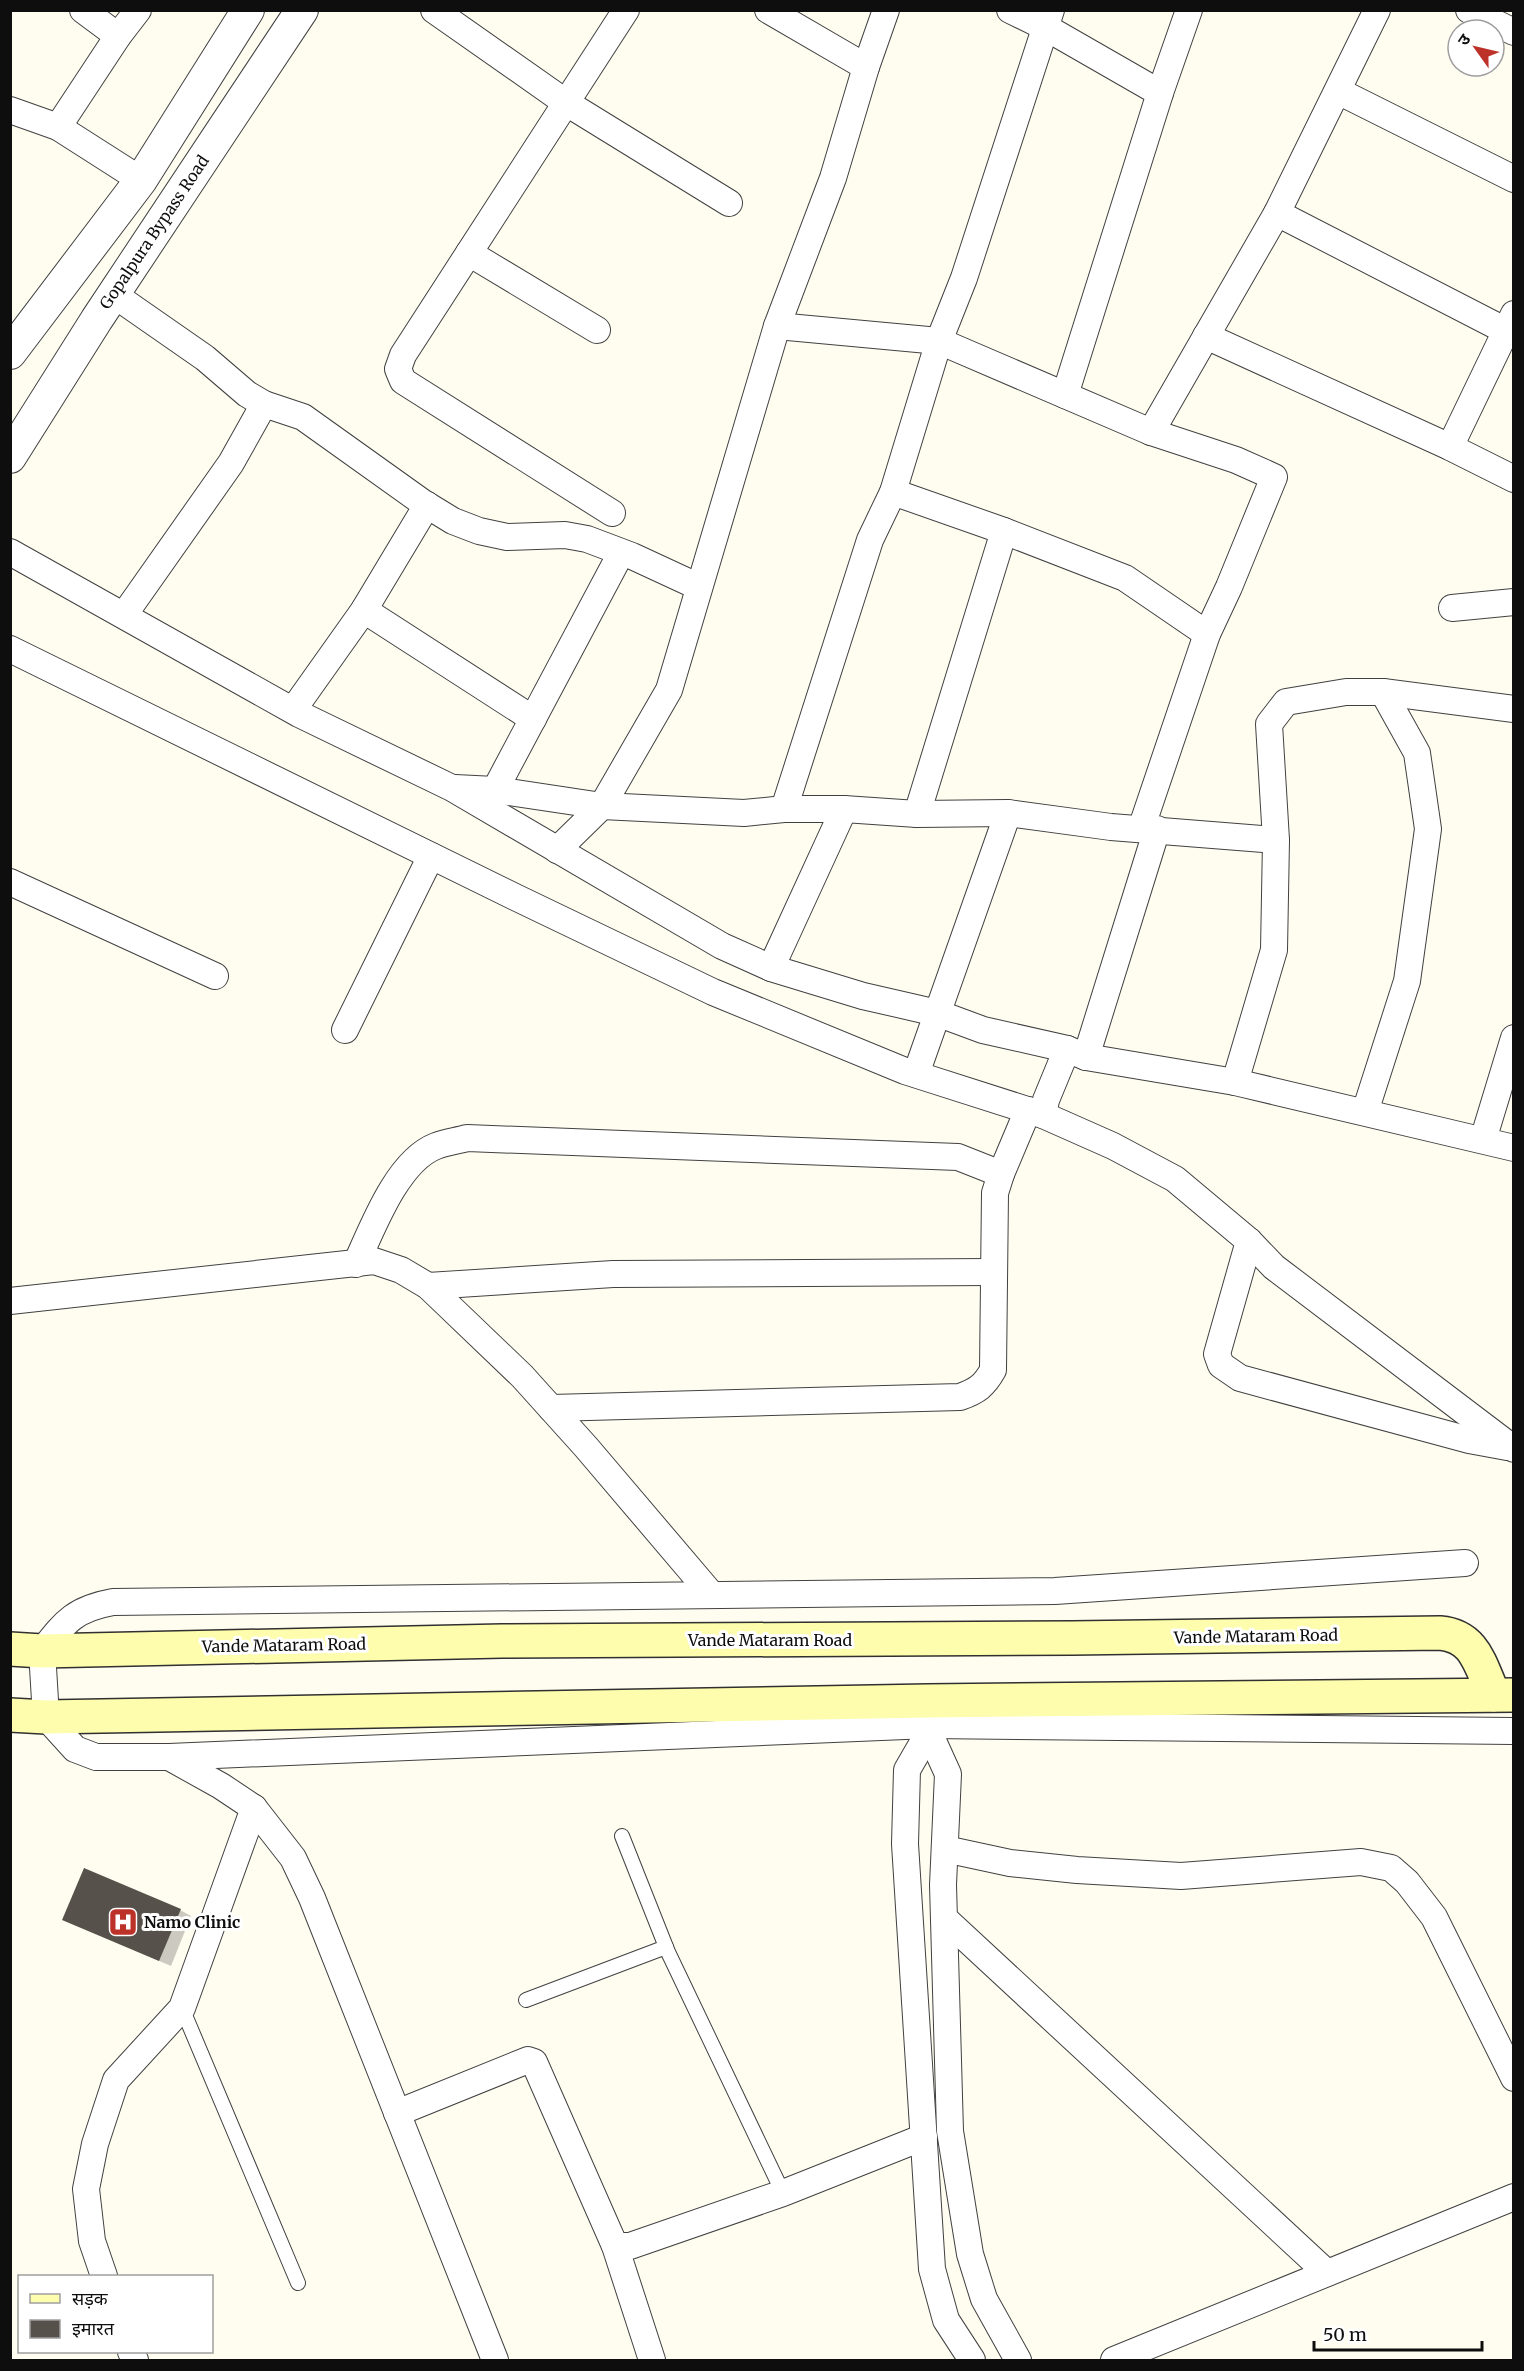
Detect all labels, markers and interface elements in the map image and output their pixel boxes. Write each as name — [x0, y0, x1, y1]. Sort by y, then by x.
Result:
north arrow — [1446, 18, 1506, 78]
text: उ — [1453, 30, 1475, 49]
street label: Gopalpura Bypass Road — [95, 151, 213, 313]
street label: Vande Mataram Road — [1173, 1625, 1339, 1647]
street label: Vande Mataram Road — [687, 1630, 852, 1650]
street label: Vande Mataram Road — [201, 1634, 367, 1656]
hospital icon: Namo Clinic — [107, 1906, 139, 1938]
place label: Namo Clinic — [144, 1912, 240, 1932]
legend — [18, 2275, 213, 2353]
text: सड़क — [72, 2287, 109, 2310]
scale bar — [1314, 2314, 1482, 2352]
text: इमारत — [72, 2317, 115, 2340]
text: 50 m — [1323, 2323, 1367, 2346]

